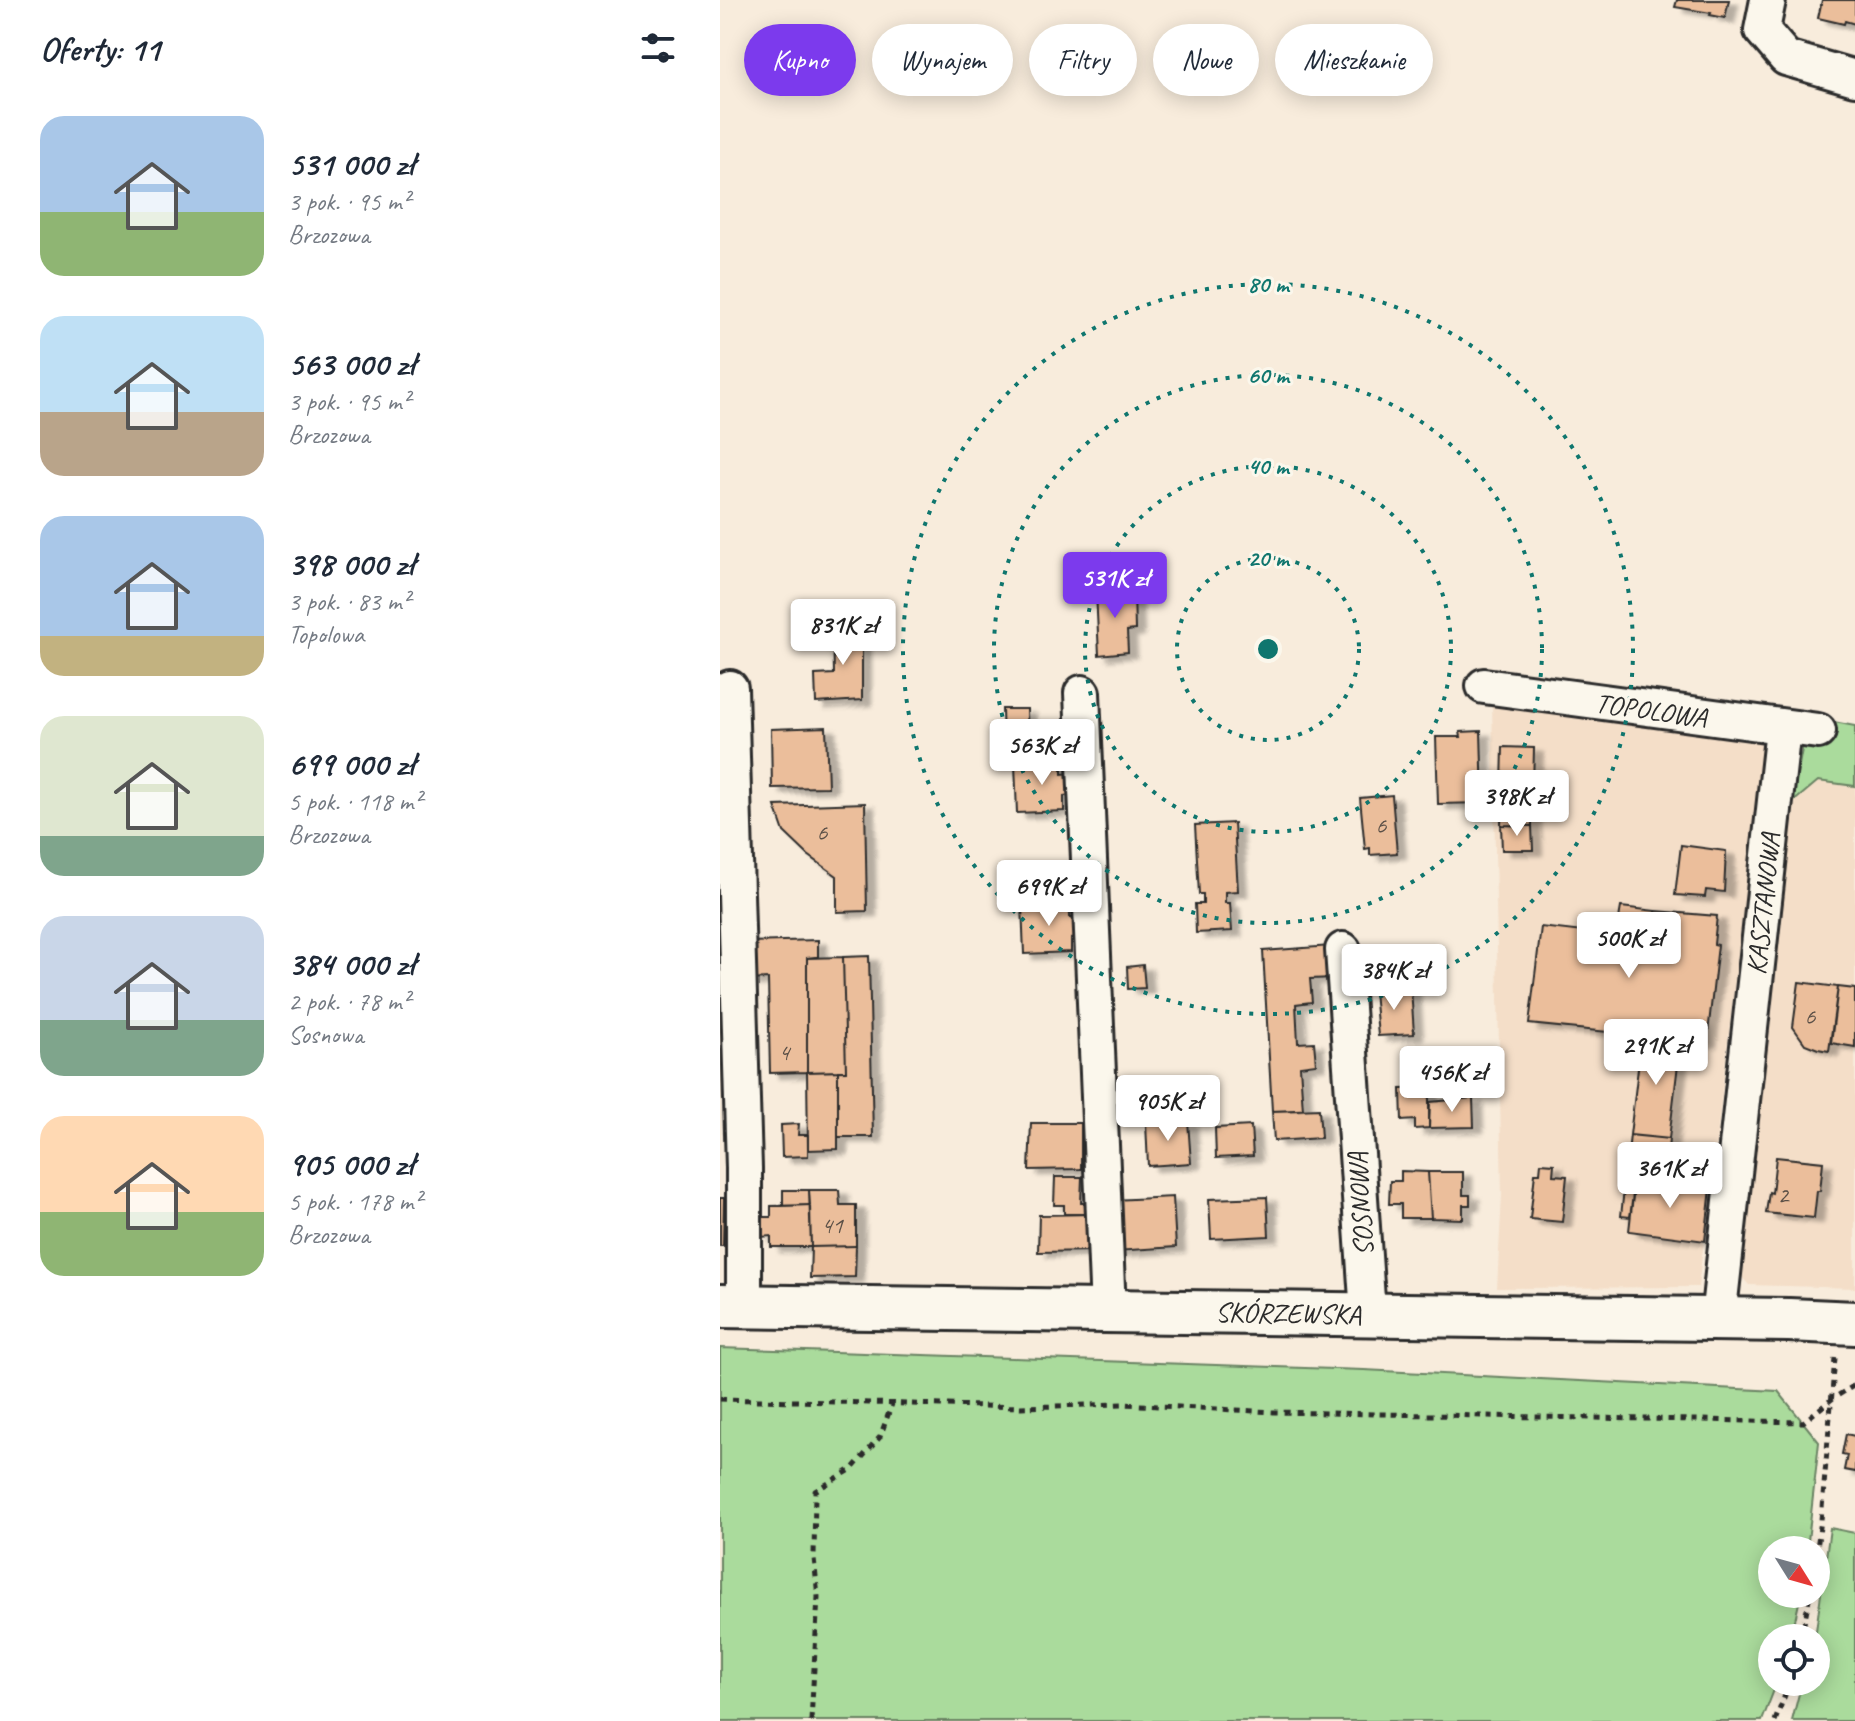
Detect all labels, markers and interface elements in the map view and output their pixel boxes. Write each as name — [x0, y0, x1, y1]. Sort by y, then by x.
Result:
chip: Kupno — [744, 24, 856, 96]
chip: Wynajem — [872, 24, 1013, 96]
chip: Filtry — [1029, 24, 1137, 96]
chip: Nowe — [1153, 24, 1259, 96]
chip: Mieszkanie — [1275, 24, 1433, 96]
icon: filters — [636, 26, 680, 70]
text: Oferty: 11 — [40, 27, 160, 70]
text: 531 000 zł — [288, 142, 414, 185]
icon: home — [104, 148, 200, 244]
text: 3 pok. · 95 m² — [288, 185, 410, 218]
text: Brzozowa — [288, 218, 370, 251]
text: 80 m — [1247, 269, 1291, 299]
text: 563 000 zł — [288, 342, 415, 385]
icon: home — [104, 348, 200, 444]
text: 60 m — [1247, 360, 1291, 390]
text: 3 pok. · 95 m² — [288, 385, 410, 418]
text: Brzozowa — [288, 418, 370, 451]
text: 40 m — [1247, 451, 1291, 481]
text: 398 000 zł — [288, 542, 414, 585]
text: 20 m — [1247, 543, 1291, 573]
icon: home — [104, 548, 200, 644]
pin: 531K zł — [1041, 552, 1189, 620]
text: 531K zł — [1081, 561, 1149, 594]
text: 3 pok. · 83 m² — [288, 585, 410, 618]
pin: 831K zł — [769, 599, 917, 667]
text: 831K zł — [809, 608, 877, 641]
text: Topolowa — [288, 618, 364, 651]
centre of rings — [1254, 635, 1282, 663]
street label: TOPOLOWA — [1593, 685, 1711, 735]
pin: 563K zł — [968, 719, 1116, 787]
text: 563K zł — [1008, 728, 1076, 761]
text: 699 000 zł — [288, 742, 415, 785]
icon: home — [104, 748, 200, 844]
pin: 398K zł — [1443, 770, 1591, 838]
text: 398K zł — [1483, 779, 1551, 812]
text: 5 pok. · 118 m² — [288, 785, 421, 818]
house number: 6 — [1376, 810, 1388, 840]
house number: 6 — [817, 817, 829, 847]
text: Brzozowa — [288, 818, 370, 851]
street label: KASZTANOWA — [1738, 830, 1788, 976]
pin: 699K zł — [975, 860, 1123, 928]
text: 699K zł — [1015, 869, 1083, 902]
pin: 500K zł — [1555, 912, 1703, 980]
text: 500K zł — [1595, 921, 1663, 954]
text: 384 000 zł — [288, 942, 415, 985]
pin: 384K zł — [1320, 944, 1468, 1012]
icon: home — [104, 948, 200, 1044]
text: 384K zł — [1360, 953, 1428, 986]
text: 2 pok. · 78 m² — [288, 985, 410, 1018]
house number: 6 — [1805, 1001, 1817, 1031]
text: Sosnowa — [288, 1018, 363, 1051]
pin: 291K zł — [1582, 1019, 1730, 1087]
text: 291K zł — [1622, 1028, 1690, 1061]
house number: 4 — [779, 1037, 792, 1067]
pin: 456K zł — [1378, 1046, 1526, 1114]
text: 456K zł — [1418, 1055, 1486, 1088]
pin: 905K zł — [1094, 1075, 1242, 1143]
text: 905K zł — [1134, 1084, 1202, 1117]
text: 905 000 zł — [288, 1142, 414, 1185]
pin: 361K zł — [1596, 1142, 1744, 1210]
icon: home — [104, 1148, 200, 1244]
street label: SOSNOWA — [1339, 1150, 1381, 1257]
text: 361K zł — [1635, 1151, 1705, 1184]
house number: 2 — [1778, 1180, 1791, 1210]
text: 5 pok. · 178 m² — [288, 1185, 421, 1218]
house number: 41 — [821, 1210, 844, 1240]
text: Brzozowa — [288, 1218, 370, 1251]
street label: SKÓRZEWSKA — [1215, 1294, 1362, 1332]
north arrow — [1758, 1536, 1830, 1608]
map controls — [1758, 1536, 1830, 1696]
button: locate — [1758, 1624, 1830, 1696]

